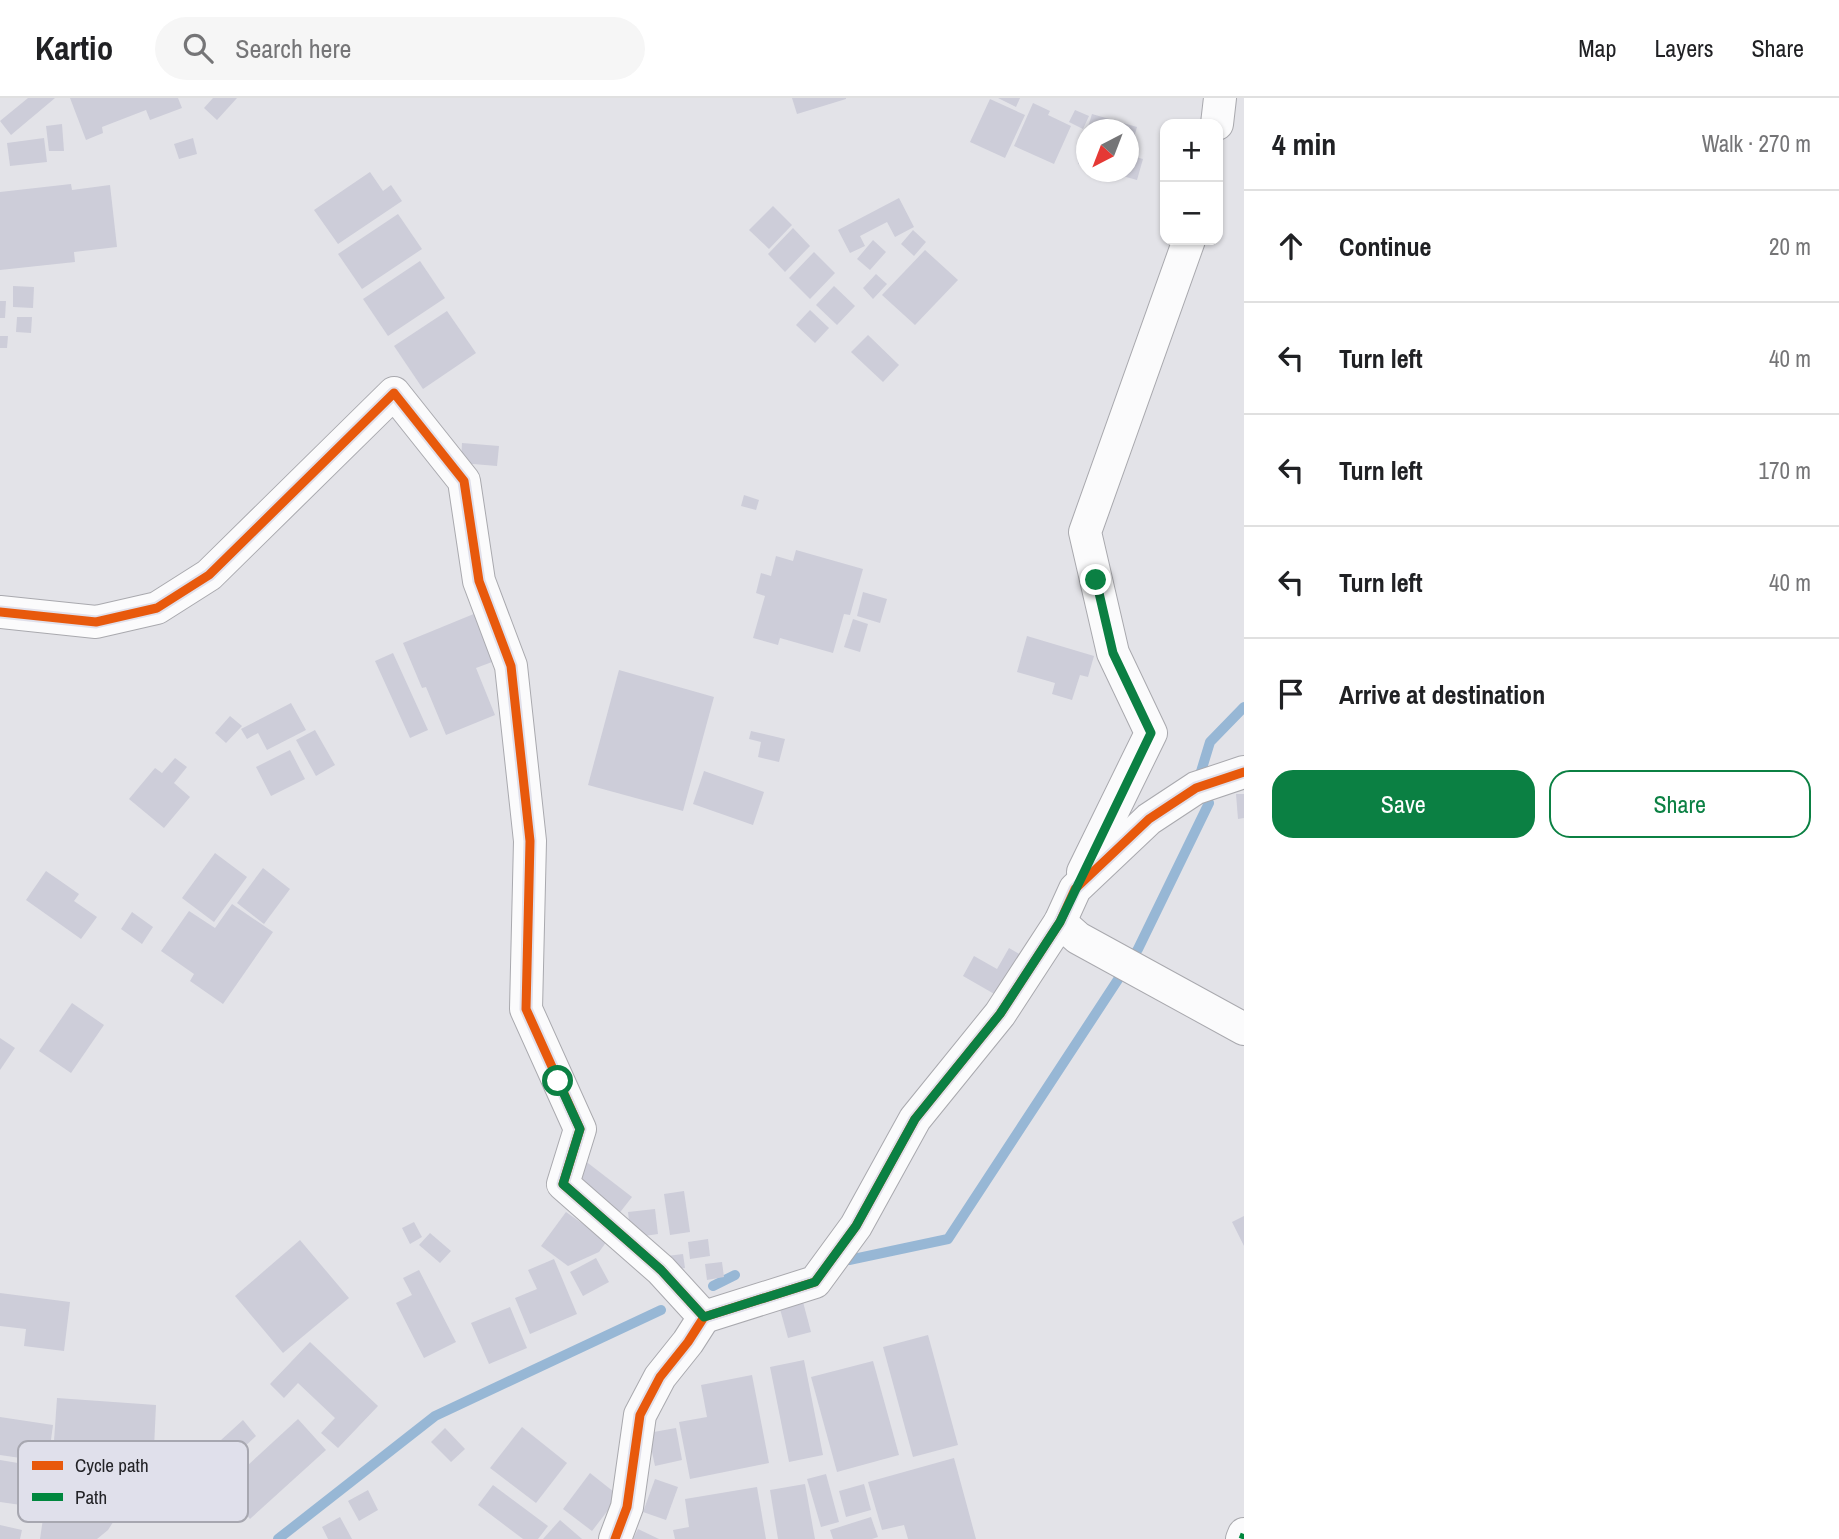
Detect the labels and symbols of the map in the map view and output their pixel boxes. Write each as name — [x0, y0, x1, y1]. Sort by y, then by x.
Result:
north arrow — [1076, 119, 1139, 182]
route end — [1080, 564, 1111, 595]
route start — [542, 1065, 573, 1096]
legend — [18, 1441, 248, 1522]
text: Cycle path — [75, 1452, 149, 1478]
text: Path — [75, 1484, 107, 1510]

